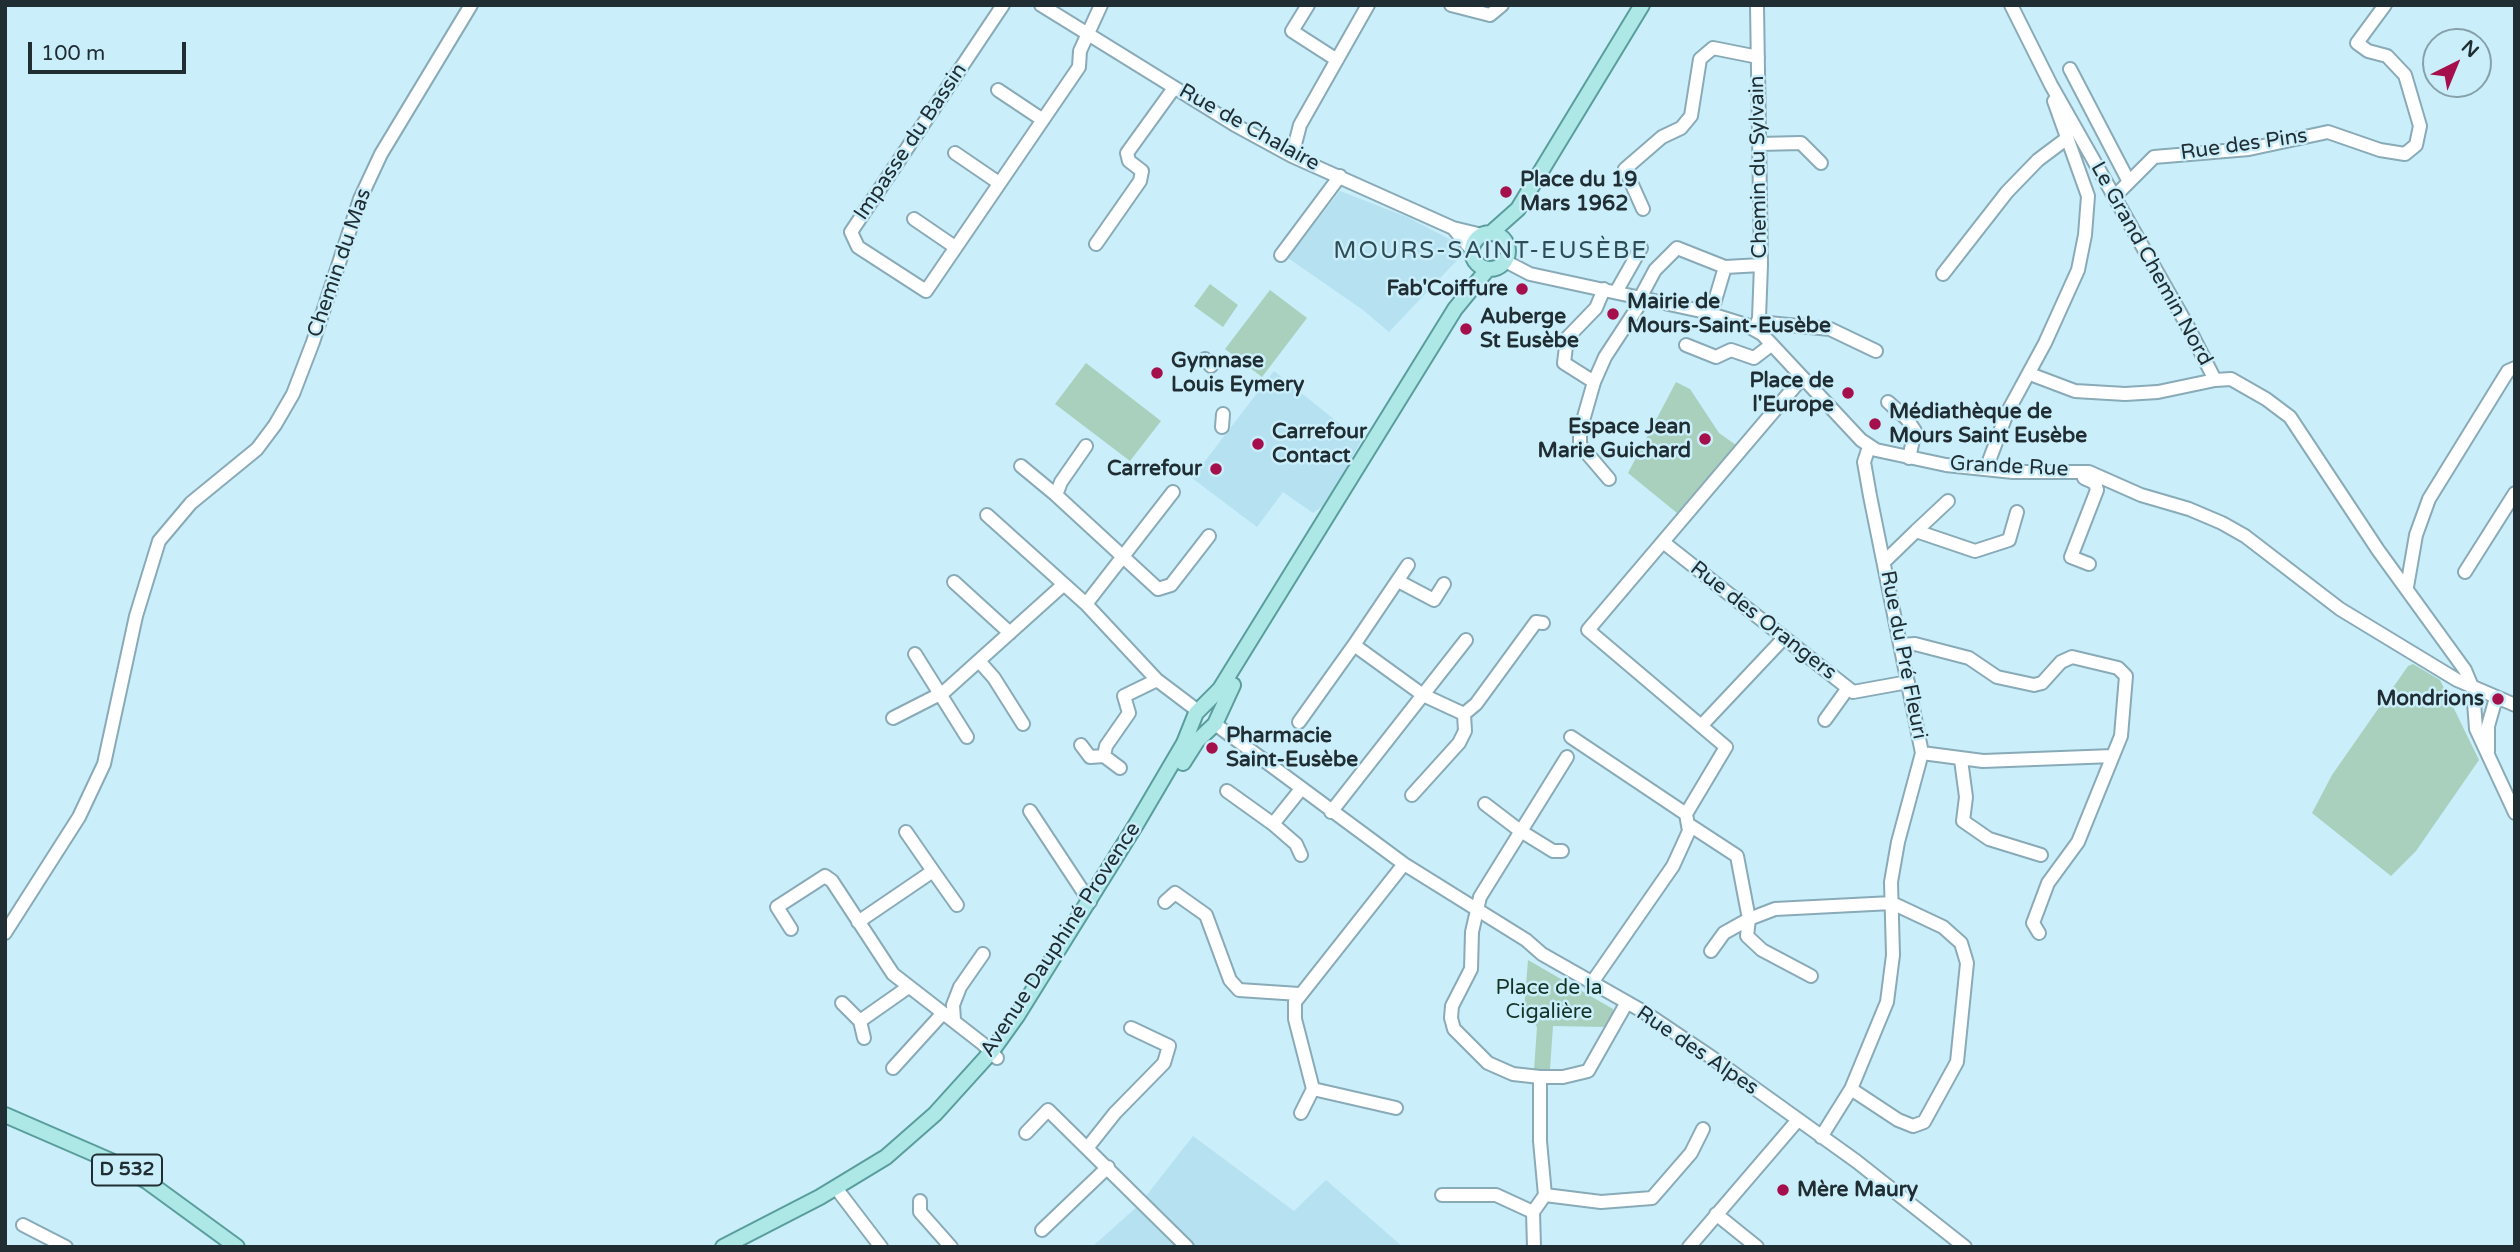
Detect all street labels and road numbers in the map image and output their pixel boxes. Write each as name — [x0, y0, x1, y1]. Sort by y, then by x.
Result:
street label: Impasse du Bassin — [849, 59, 973, 225]
street label: Chemin du Sylvain — [1745, 75, 1773, 259]
street label: Rue de Chalaire — [1174, 79, 1324, 177]
street label: Rue des Pins — [2179, 124, 2309, 166]
street label: Le Grand Chemin Nord — [2084, 158, 2218, 370]
street label: Chemin du Mas — [303, 185, 377, 341]
street label: Grande Rue — [1949, 451, 2069, 483]
street label: Rue des Orangers — [1685, 556, 1841, 686]
street label: Rue du Pré Fleuri — [1874, 568, 1932, 742]
street label: Avenue Dauphiné Provence — [976, 818, 1146, 1062]
street label: Rue des Alpes — [1631, 1001, 1763, 1101]
road number: D 532 — [92, 1154, 162, 1186]

